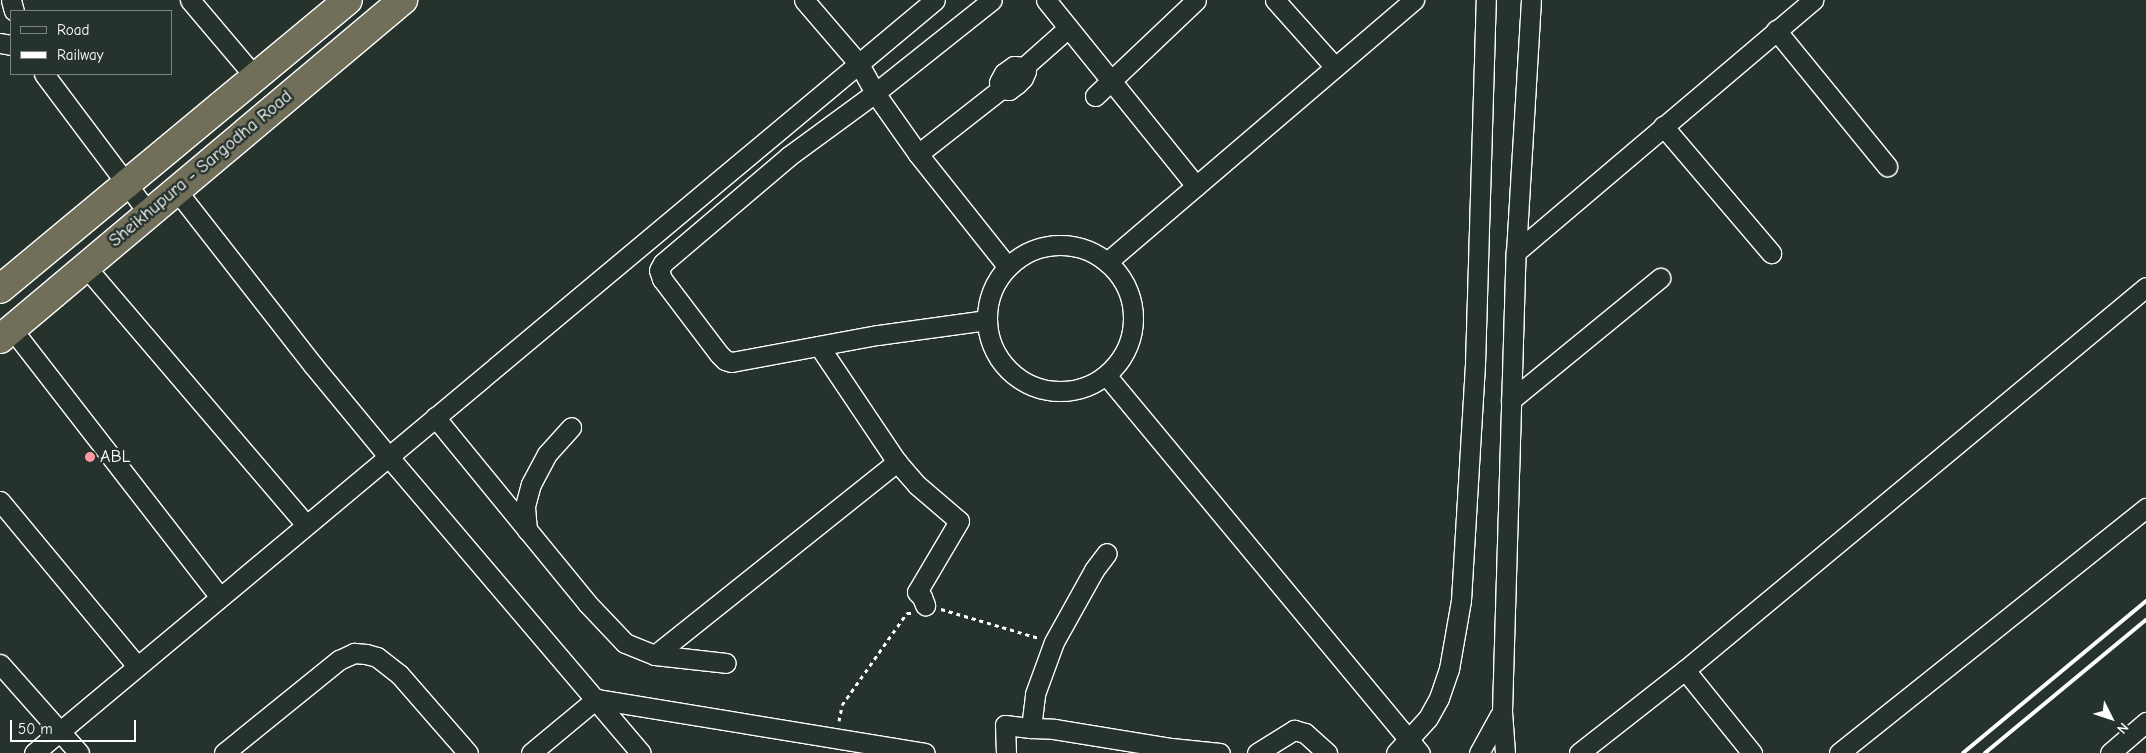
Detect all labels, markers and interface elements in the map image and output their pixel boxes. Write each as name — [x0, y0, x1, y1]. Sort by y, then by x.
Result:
legend — [10, 10, 172, 75]
text: Road — [57, 21, 89, 39]
text: Railway — [57, 46, 103, 64]
street label: Sheikhupura - Sargodha Road — [105, 86, 297, 252]
place label: ABL — [100, 446, 131, 468]
marker: ABL — [84, 451, 96, 463]
north arrow — [2086, 693, 2136, 743]
scale bar — [12, 710, 139, 742]
text: N — [2113, 719, 2132, 737]
text: 50 m — [18, 720, 53, 738]

